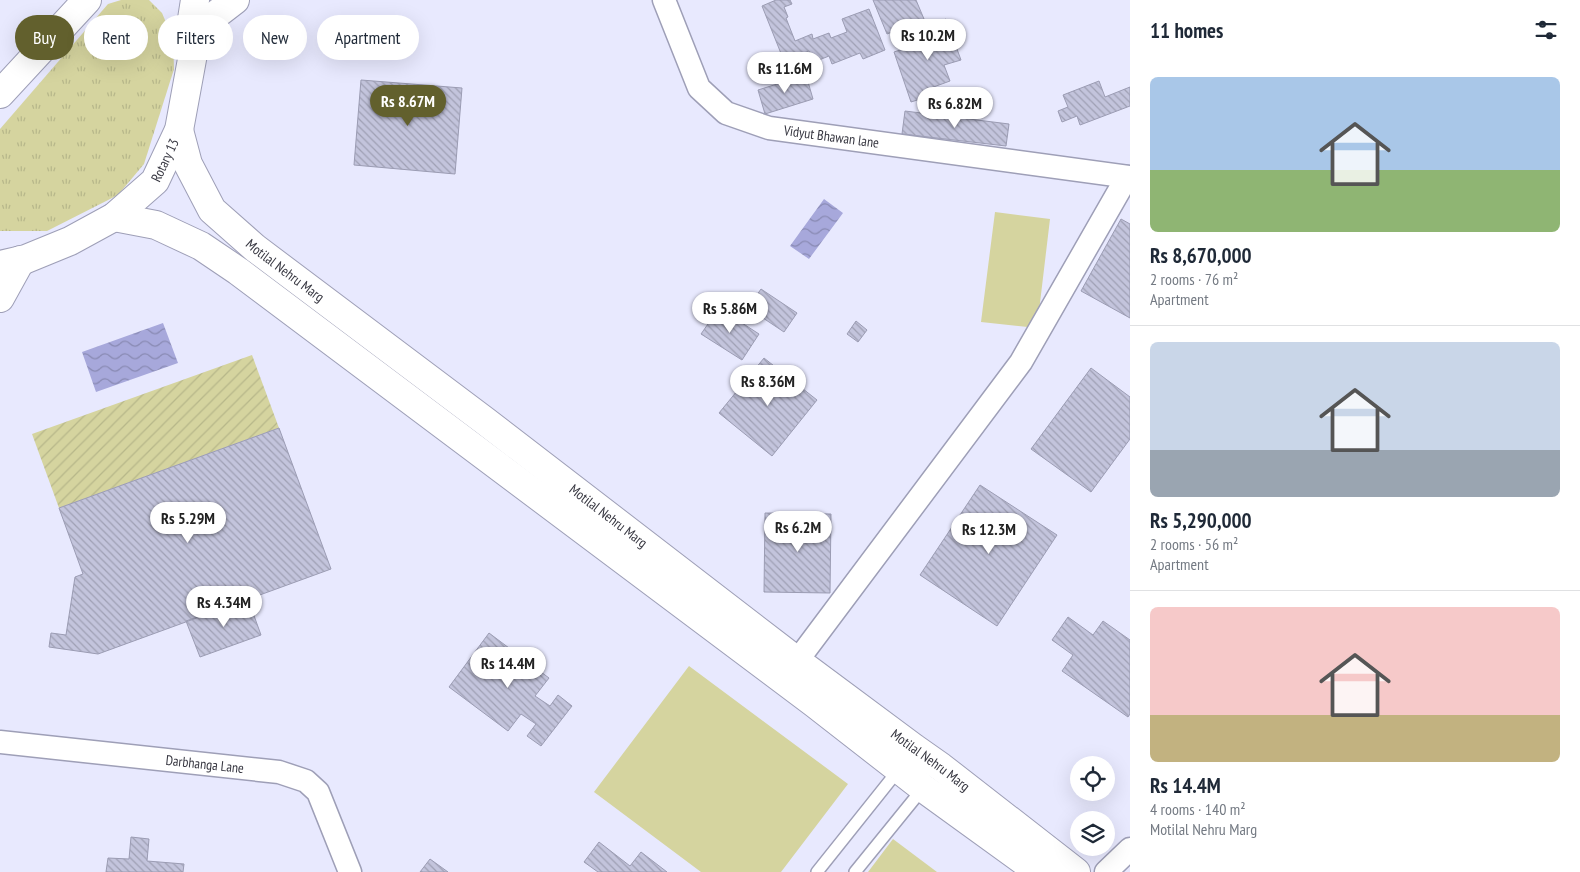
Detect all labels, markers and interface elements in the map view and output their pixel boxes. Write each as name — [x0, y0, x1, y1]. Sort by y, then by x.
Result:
chip: Buy — [15, 15, 74, 60]
chip: Rent — [84, 15, 148, 60]
chip: Filters — [158, 15, 233, 60]
chip: New — [243, 15, 307, 60]
chip: Apartment — [317, 15, 419, 60]
icon: filters — [1532, 16, 1560, 44]
text: 11 homes — [1150, 17, 1223, 44]
pin: Rs 10.2M — [876, 18, 980, 61]
text: Rs 10.2M — [901, 25, 955, 45]
pin: Rs 11.6M — [733, 52, 837, 94]
text: Rs 11.6M — [758, 58, 812, 78]
pin: Rs 8.67M — [356, 84, 460, 127]
pin: Rs 6.82M — [903, 86, 1007, 129]
text: Rs 8.67M — [381, 91, 435, 111]
text: Rs 6.82M — [928, 93, 982, 113]
icon: home — [1310, 109, 1400, 199]
street label: Vidyut Bhawan lane — [782, 121, 880, 152]
street label: Rotary 13 — [147, 135, 183, 185]
street label: Motilal Nehru Marg — [242, 235, 328, 306]
text: Rs 8,670,000 — [1150, 242, 1252, 269]
text: 2 rooms · 76 m² — [1150, 269, 1238, 289]
text: Apartment — [1150, 289, 1209, 309]
pin: Rs 5.86M — [678, 292, 782, 334]
text: Rs 5.86M — [703, 298, 757, 318]
pin: Rs 8.36M — [716, 364, 820, 407]
text: Rs 8.36M — [741, 371, 795, 391]
icon: home — [1310, 375, 1400, 465]
street label: Motilal Nehru Marg — [566, 480, 651, 552]
pin: Rs 5.29M — [136, 502, 240, 544]
text: Rs 5,290,000 — [1150, 507, 1252, 534]
text: Rs 5.29M — [161, 508, 215, 528]
pin: Rs 6.2M — [752, 510, 844, 553]
pin: Rs 12.3M — [937, 512, 1041, 555]
text: Rs 6.2M — [775, 517, 821, 537]
text: Rs 12.3M — [962, 519, 1016, 539]
text: 2 rooms · 56 m² — [1150, 534, 1238, 554]
text: Apartment — [1150, 554, 1209, 574]
pin: Rs 4.34M — [172, 586, 276, 628]
text: Rs 4.34M — [197, 592, 251, 612]
icon: home — [1310, 640, 1400, 730]
pin: Rs 14.4M — [456, 646, 560, 689]
text: Rs 14.4M — [481, 653, 535, 673]
street label: Motilal Nehru Marg — [887, 725, 974, 795]
street label: Darbhanga Lane — [165, 751, 245, 777]
map controls — [1070, 756, 1115, 856]
button: locate — [1070, 756, 1115, 801]
text: Rs 14.4M — [1150, 772, 1221, 799]
text: 4 rooms · 140 m² — [1150, 799, 1246, 819]
button: layers — [1070, 811, 1115, 856]
text: Motilal Nehru Marg — [1150, 819, 1257, 839]

